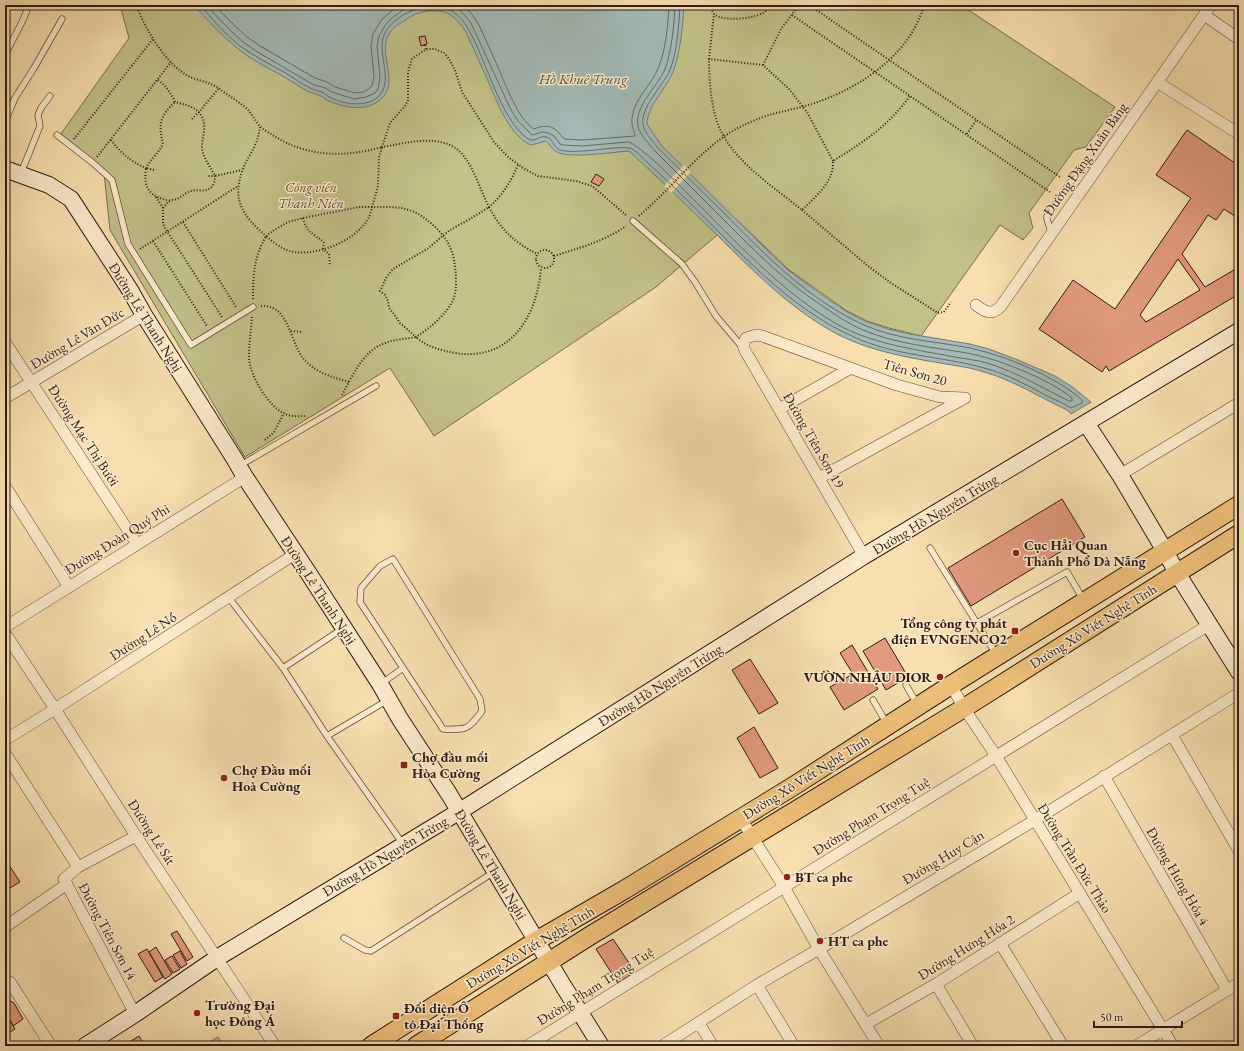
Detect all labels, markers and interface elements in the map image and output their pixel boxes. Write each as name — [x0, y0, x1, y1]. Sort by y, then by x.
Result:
water label: Hồ Khuê Trung — [538, 69, 628, 88]
street label: Đường Đặng Xuân Bảng — [1039, 98, 1131, 219]
park label: Công viên Thanh Niên — [278, 178, 344, 212]
street label: Đường Lê Thanh Nghị — [105, 259, 187, 376]
street label: Đường Lê Văn Đức — [27, 303, 127, 373]
street label: Tiên Sơn 20 — [881, 354, 949, 390]
street label: Đường Mạc Thị Bưởi — [44, 381, 124, 490]
street label: Đường Tiên Sơn 19 — [779, 389, 849, 491]
street label: Đường Hồ Nguyên Trừng — [869, 469, 1002, 558]
street label: Đường Đoàn Quý Phi — [61, 499, 173, 578]
street label: Đường Lê Thanh Nghị — [277, 532, 361, 648]
place label: Cục Hẳi Quan Thành Phổ Dà Nẵng — [1024, 536, 1147, 570]
marker: Cục Hẳi Quan Thành Phổ Dà Nẵng — [1011, 548, 1021, 558]
street label: Đường Xô Viết Nghệ Tĩnh — [1026, 580, 1160, 672]
street label: Đường Lê Nổ — [106, 608, 180, 664]
place label: Tổng công ty phát điện EVNGENCO2 — [891, 614, 1008, 648]
marker: Tổng công ty phát điện EVNGENCO2 — [1010, 626, 1020, 636]
street label: Đường Hồ Nguyên Trừng — [595, 639, 726, 730]
place label: VƯỜN NHẬU DIOR — [804, 668, 932, 686]
marker: VƯỜN NHẬU DIOR — [935, 672, 945, 682]
street label: Đường Xô Viết Nghệ Tĩnh — [739, 731, 873, 823]
place label: Chợ đầu mối Hòa Cường — [412, 748, 488, 782]
marker: Chợ đầu mối Hòa Cường — [399, 760, 409, 770]
place label: Chợ Đầu mối Hoà Cường — [232, 761, 311, 795]
marker: Chợ Đầu mối Hoà Cường — [219, 773, 229, 783]
street label: Đường Phạm Trọng Tuệ — [809, 773, 933, 859]
street label: Đường Lê Sát — [124, 796, 180, 869]
street label: Đường Trần Đức Thảo — [1034, 800, 1116, 916]
street label: Đường Lê Thanh Nghị — [451, 806, 531, 923]
street label: Đường Hồ Nguyên Trừng — [319, 811, 452, 900]
street label: Đường Hưng Hóa 4 — [1143, 824, 1214, 929]
street label: Đường Huy Cận — [899, 825, 988, 888]
place label: BT ca phe — [795, 868, 853, 886]
marker: BT ca phe — [782, 872, 792, 882]
street label: Đường Tiên Sơn 14 — [75, 879, 141, 983]
street label: Đường Xô Viết Nghệ Tĩnh — [462, 902, 598, 992]
street label: Đường Hưng Hóa 2 — [914, 910, 1018, 984]
place label: HT ca phe — [828, 932, 889, 950]
marker: HT ca phe — [815, 936, 825, 946]
street label: Đường Phạm Trọng Tuệ — [533, 943, 657, 1029]
place label: Trường Đại học Đông Á — [205, 996, 276, 1030]
place label: Đối diện Ô tô Đại Thống — [404, 999, 484, 1033]
scale bar — [1094, 1003, 1182, 1029]
marker: Trường Đại học Đông Á — [192, 1008, 202, 1018]
text: 50 m — [1100, 1009, 1124, 1025]
marker: Đối diện Ô tô Đại Thống — [391, 1011, 401, 1021]

